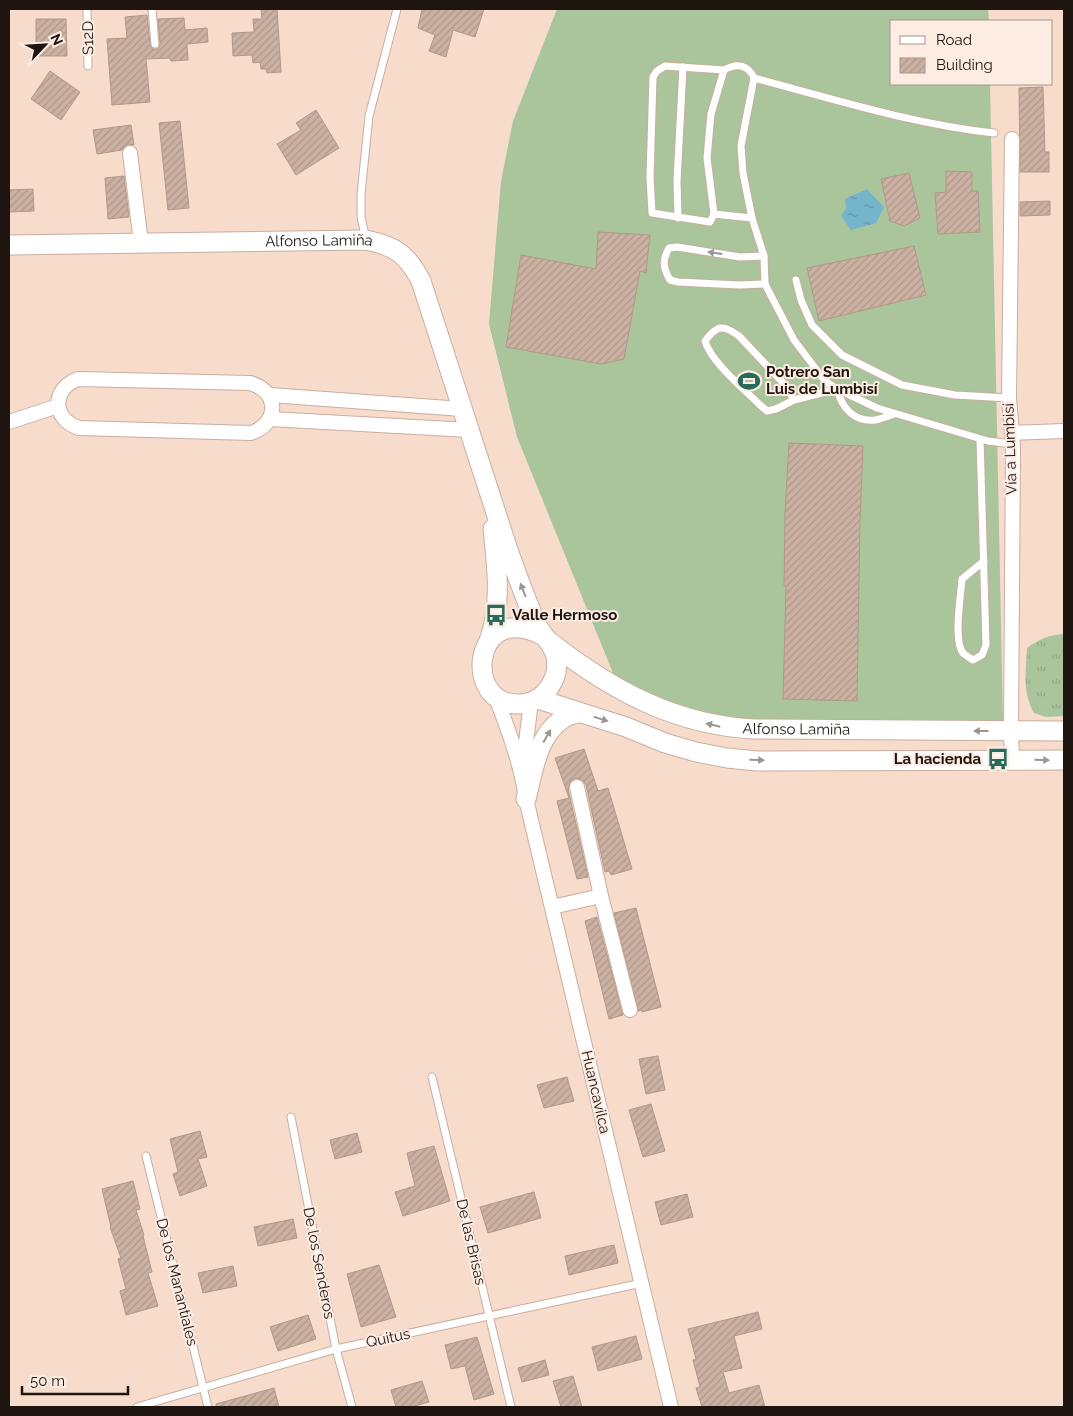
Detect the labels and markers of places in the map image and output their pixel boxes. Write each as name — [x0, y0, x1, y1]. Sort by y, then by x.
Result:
place label: Potrero San Luis de Lumbisí — [766, 363, 878, 398]
sports icon: Potrero San Luis de Lumbisí — [736, 368, 762, 394]
bus stop icon: Valle Hermoso — [483, 602, 509, 628]
place label: Valle Hermoso — [512, 606, 617, 624]
bus stop icon: La hacienda — [985, 746, 1011, 772]
place label: La hacienda — [894, 750, 981, 768]

